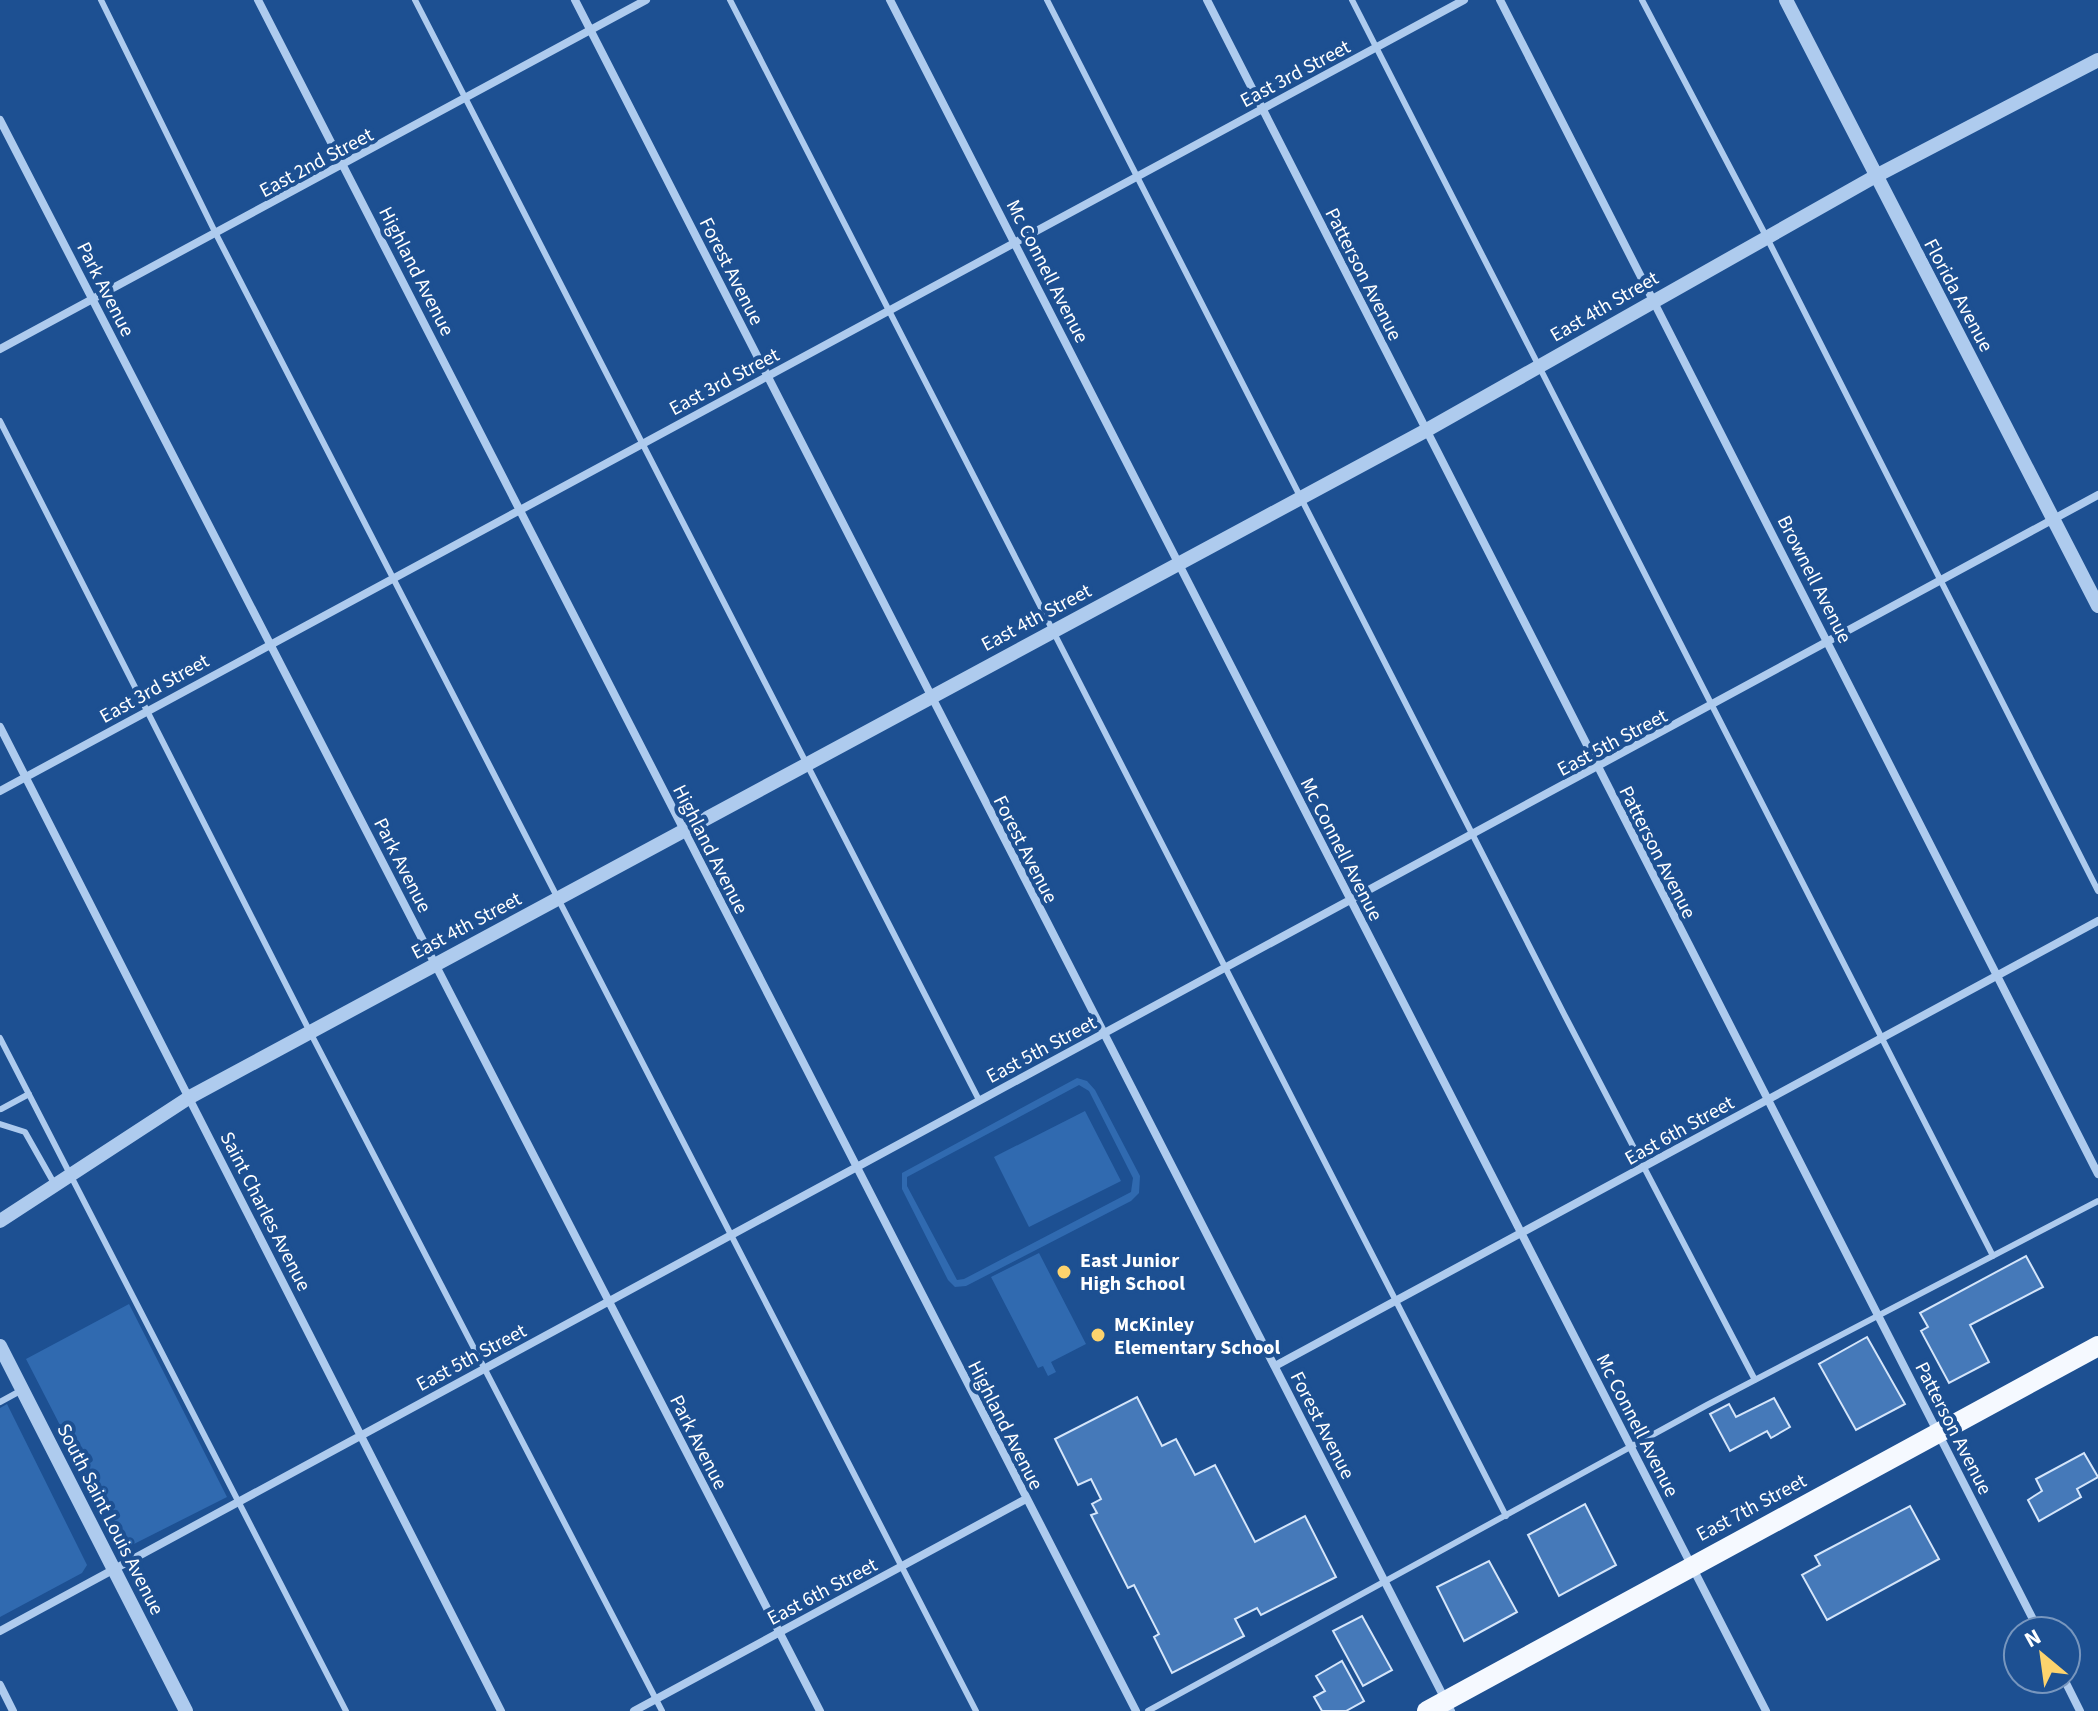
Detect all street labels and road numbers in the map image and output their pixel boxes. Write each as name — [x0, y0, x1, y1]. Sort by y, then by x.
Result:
street label: East 3rd Street — [1235, 33, 1356, 115]
street label: East 2nd Street — [255, 121, 379, 205]
street label: Mc Connell Avenue — [999, 195, 1095, 348]
street label: Highland Avenue — [371, 202, 461, 341]
street label: Patterson Avenue — [1318, 203, 1409, 346]
street label: Forest Avenue — [692, 213, 770, 330]
street label: Florida Avenue — [1917, 234, 2000, 357]
street label: Park Avenue — [69, 237, 141, 342]
street label: East 4th Street — [1545, 264, 1664, 349]
street label: East 3rd Street — [664, 341, 785, 423]
street label: Brownell Avenue — [1770, 511, 1858, 648]
street label: East 4th Street — [976, 577, 1097, 659]
street label: East 3rd Street — [95, 647, 215, 731]
street label: East 5th Street — [1552, 702, 1673, 784]
street label: Mc Connell Avenue — [1293, 773, 1389, 926]
street label: Highland Avenue — [665, 780, 755, 919]
street label: Patterson Avenue — [1612, 781, 1703, 924]
street label: Forest Avenue — [986, 791, 1064, 908]
street label: Park Avenue — [366, 813, 438, 918]
street label: East 4th Street — [406, 885, 527, 967]
street label: East 5th Street — [981, 1009, 1102, 1091]
street label: East 6th Street — [1620, 1089, 1739, 1172]
street label: Saint Charles Avenue — [213, 1127, 318, 1296]
street label: East 5th Street — [411, 1317, 532, 1399]
street label: Mc Connell Avenue — [1589, 1349, 1685, 1502]
street label: Highland Avenue — [960, 1356, 1050, 1495]
street label: Patterson Avenue — [1908, 1357, 1999, 1500]
street label: Forest Avenue — [1283, 1367, 1361, 1484]
street label: Park Avenue — [662, 1390, 734, 1495]
street label: South Saint Louis Avenue — [50, 1419, 171, 1620]
street label: East 7th Street — [1691, 1467, 1812, 1549]
street label: East 6th Street — [762, 1551, 883, 1633]

